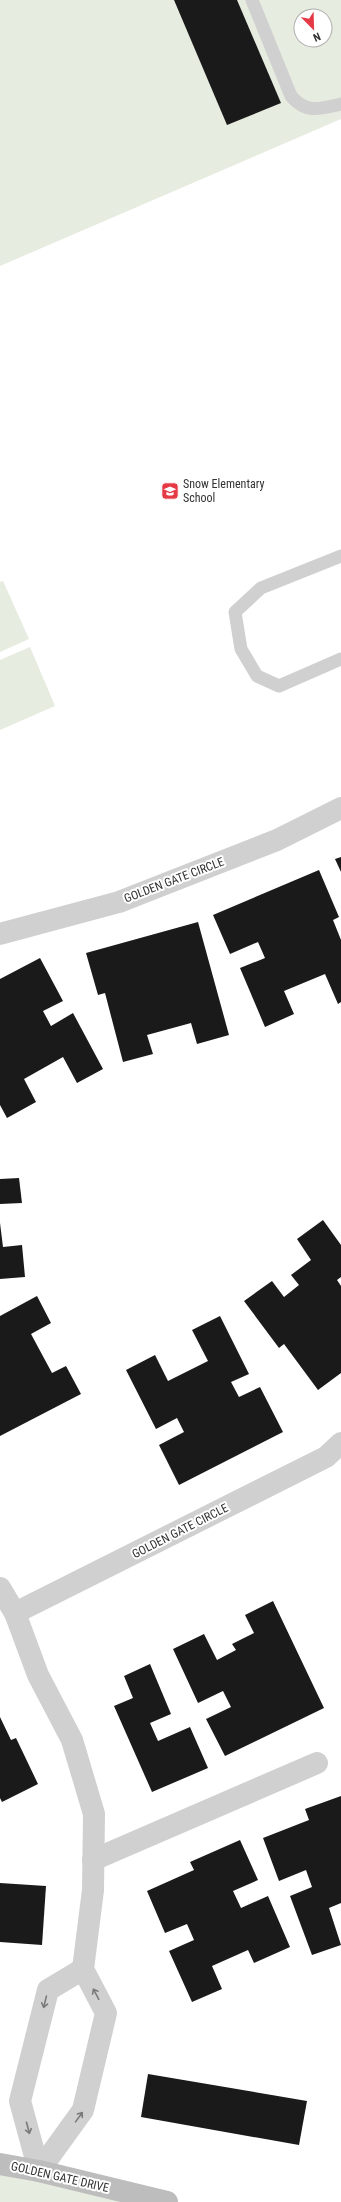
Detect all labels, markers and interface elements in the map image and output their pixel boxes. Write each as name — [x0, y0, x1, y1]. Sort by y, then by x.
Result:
north arrow — [293, 8, 333, 48]
text: N — [311, 29, 322, 44]
place label: Snow Elementary School — [183, 477, 265, 505]
school or university icon: Snow Elementary School — [160, 481, 180, 501]
street label: GOLDEN GATE CIRCLE — [122, 854, 226, 906]
street label: GOLDEN GATE CIRCLE — [130, 1501, 230, 1561]
one-way arrow — [92, 1988, 99, 2000]
one-way arrow — [41, 1995, 48, 2008]
one-way arrow — [75, 2111, 83, 2122]
one-way arrow — [24, 2121, 32, 2134]
street label: GOLDEN GATE DRIVE — [10, 2159, 110, 2195]

